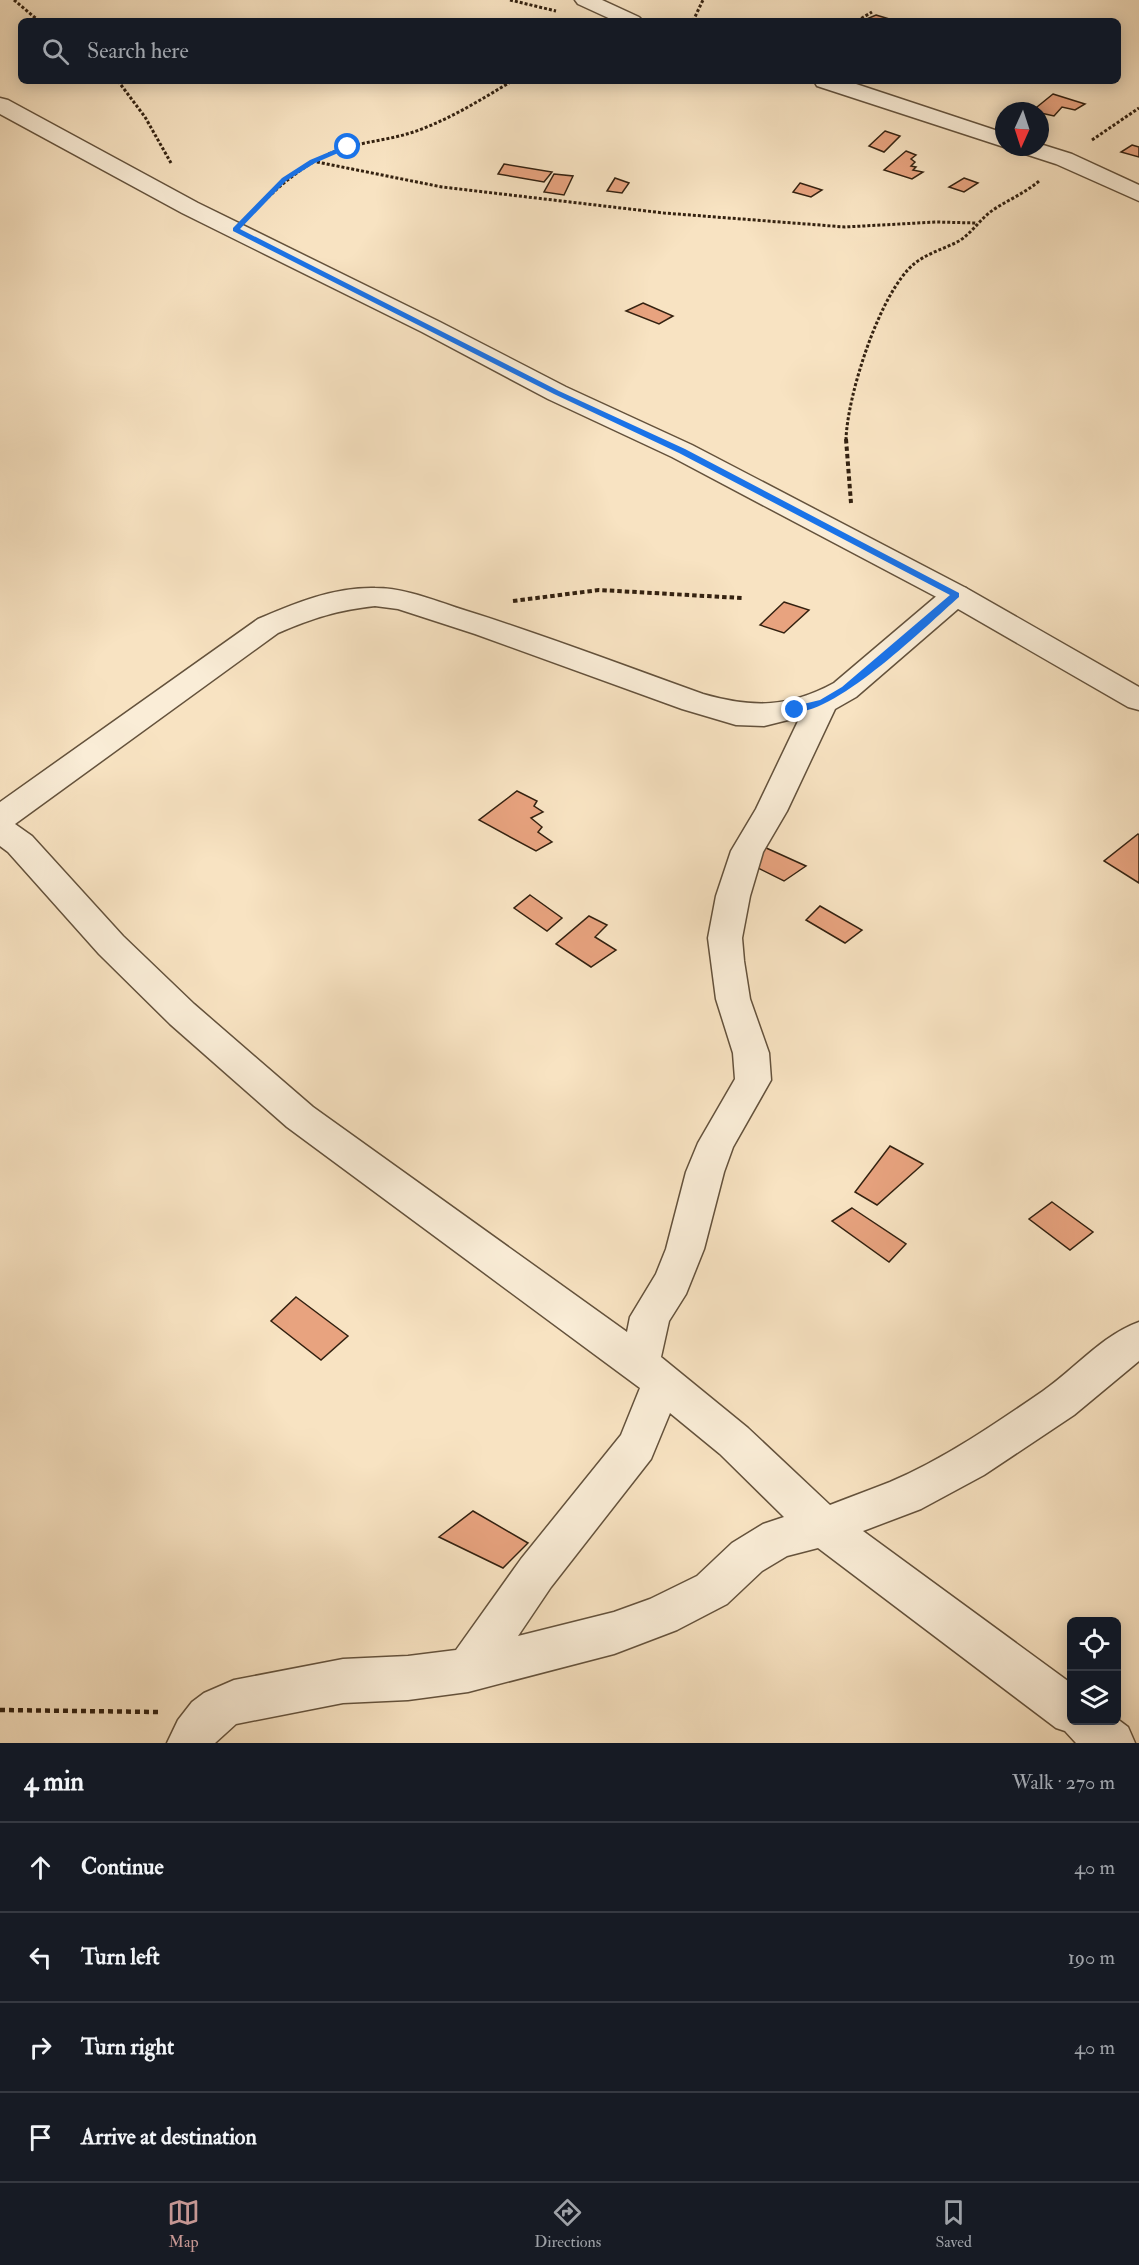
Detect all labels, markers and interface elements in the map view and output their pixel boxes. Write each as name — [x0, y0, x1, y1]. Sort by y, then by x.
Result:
search box — [18, 18, 1121, 84]
icon: search — [39, 35, 72, 68]
text: Search here — [87, 37, 189, 65]
north arrow — [995, 102, 1049, 156]
route start — [334, 133, 360, 159]
route end — [781, 696, 807, 722]
map controls — [1067, 1617, 1121, 1725]
button: locate — [1067, 1617, 1121, 1671]
button: layers — [1067, 1671, 1121, 1725]
text: 4 min — [24, 1766, 84, 1798]
text: Walk · 270 m — [1012, 1770, 1115, 1795]
icon: ahead — [24, 1851, 57, 1884]
text: Continue — [81, 1853, 164, 1881]
text: 40 m — [1074, 1855, 1115, 1880]
icon: left — [24, 1941, 57, 1974]
text: Turn left — [81, 1943, 160, 1971]
text: 190 m — [1068, 1945, 1115, 1970]
icon: right — [24, 2031, 57, 2064]
text: Turn right — [81, 2033, 174, 2061]
text: 40 m — [1074, 2035, 1115, 2060]
icon: arrive — [24, 2121, 57, 2154]
text: Arrive at destination — [81, 2123, 257, 2151]
tab: Map — [167, 2196, 200, 2252]
tab: Directions — [534, 2196, 601, 2252]
tab: Saved — [935, 2196, 972, 2252]

